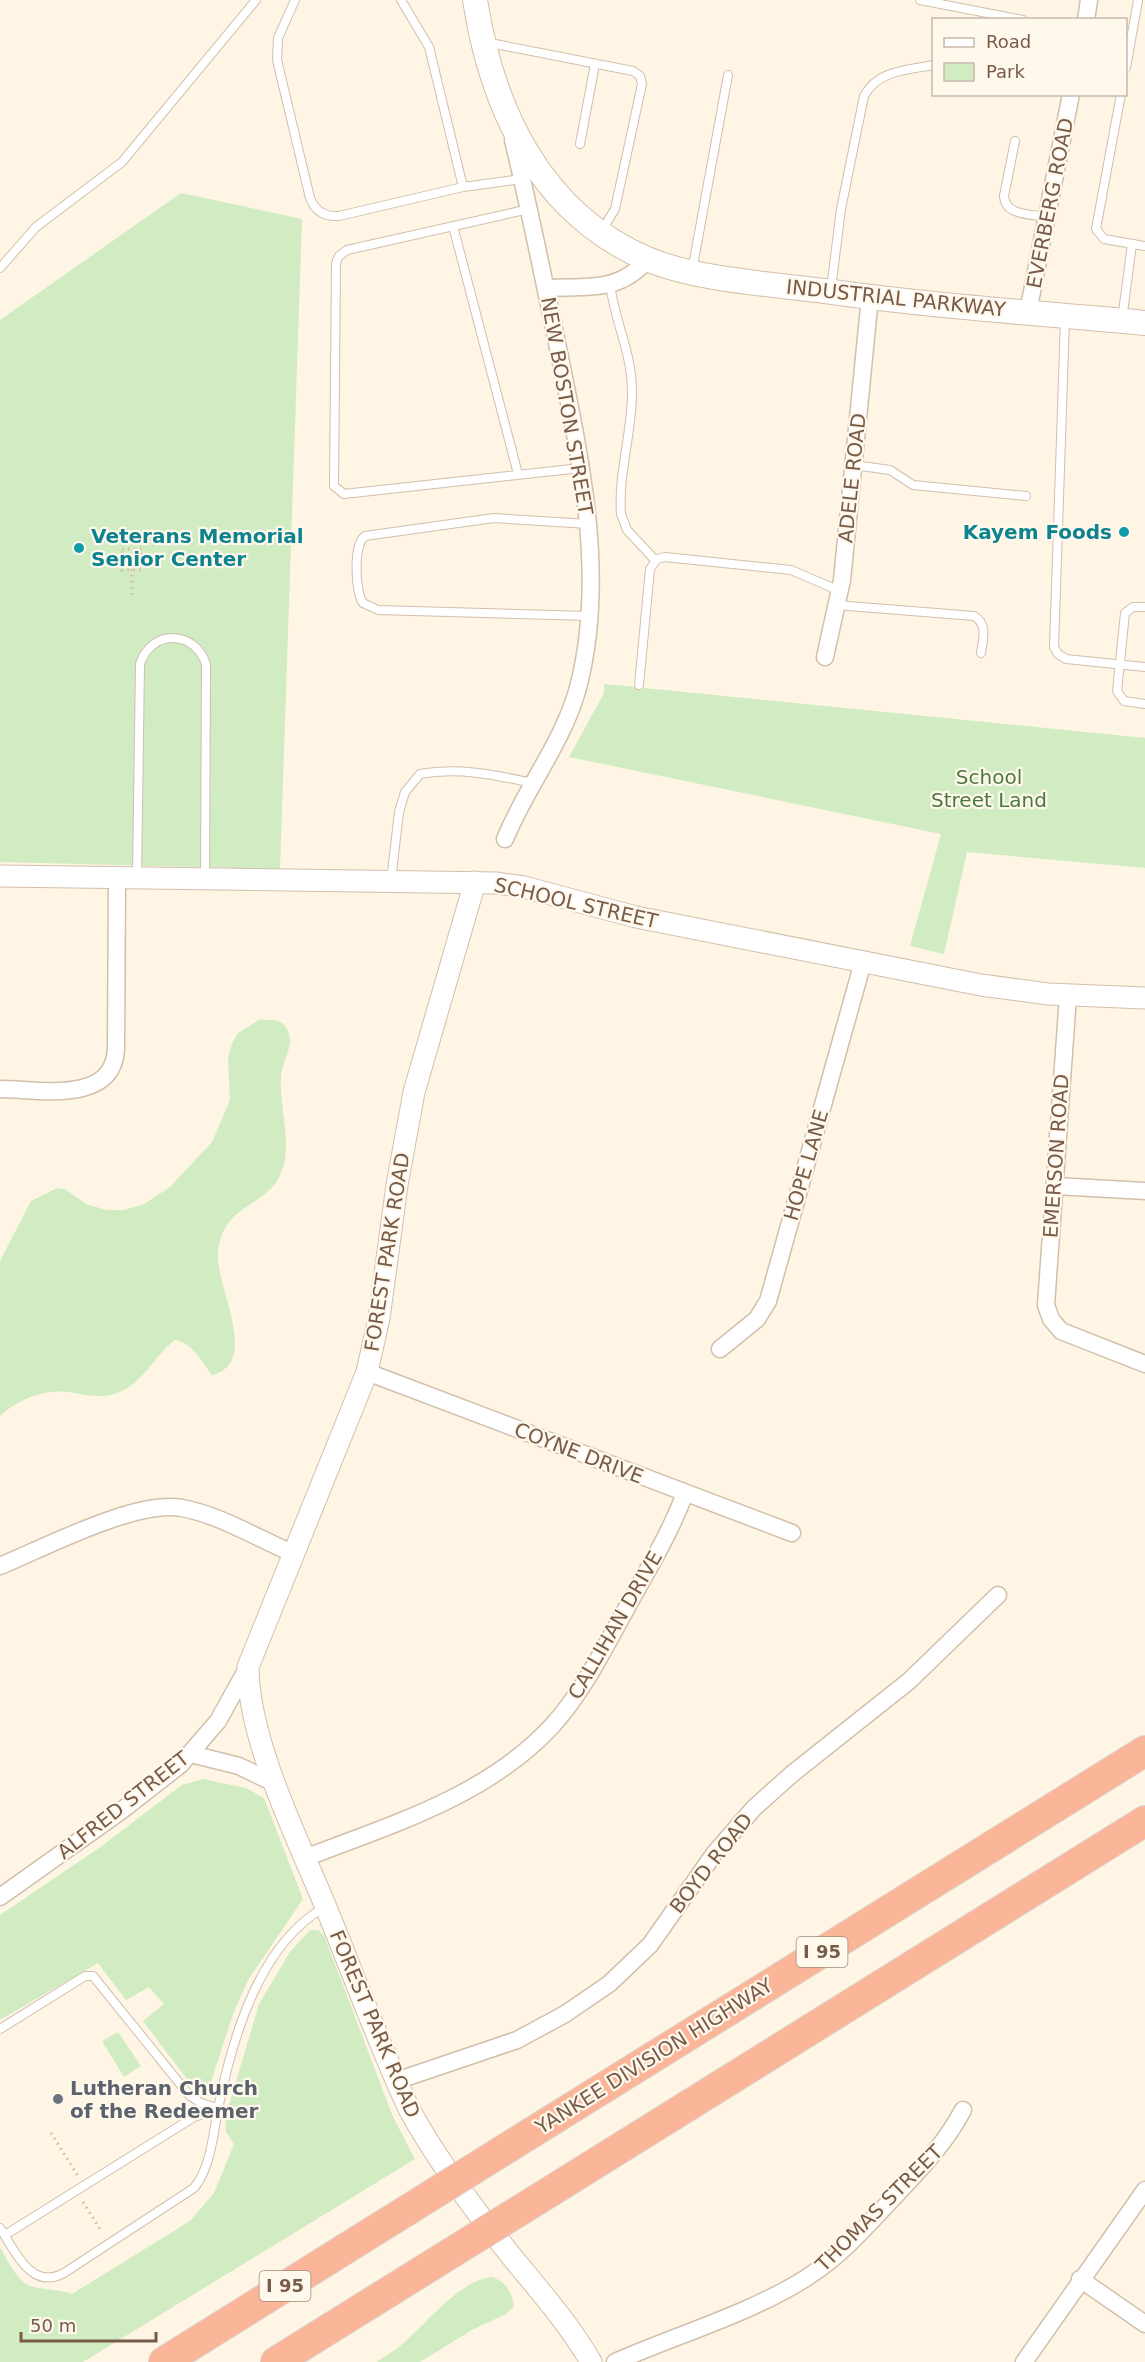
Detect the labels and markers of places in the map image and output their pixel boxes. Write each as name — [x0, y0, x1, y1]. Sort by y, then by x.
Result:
place label: Kayem Foods — [963, 520, 1112, 544]
place label: Veterans Memorial Senior Center — [91, 524, 304, 571]
marker: Kayem Foods — [1117, 525, 1131, 539]
marker: Veterans Memorial Senior Center — [72, 541, 86, 555]
place label: Lutheran Church of the Redeemer — [70, 2076, 259, 2123]
marker: Lutheran Church of the Redeemer — [51, 2092, 65, 2106]

